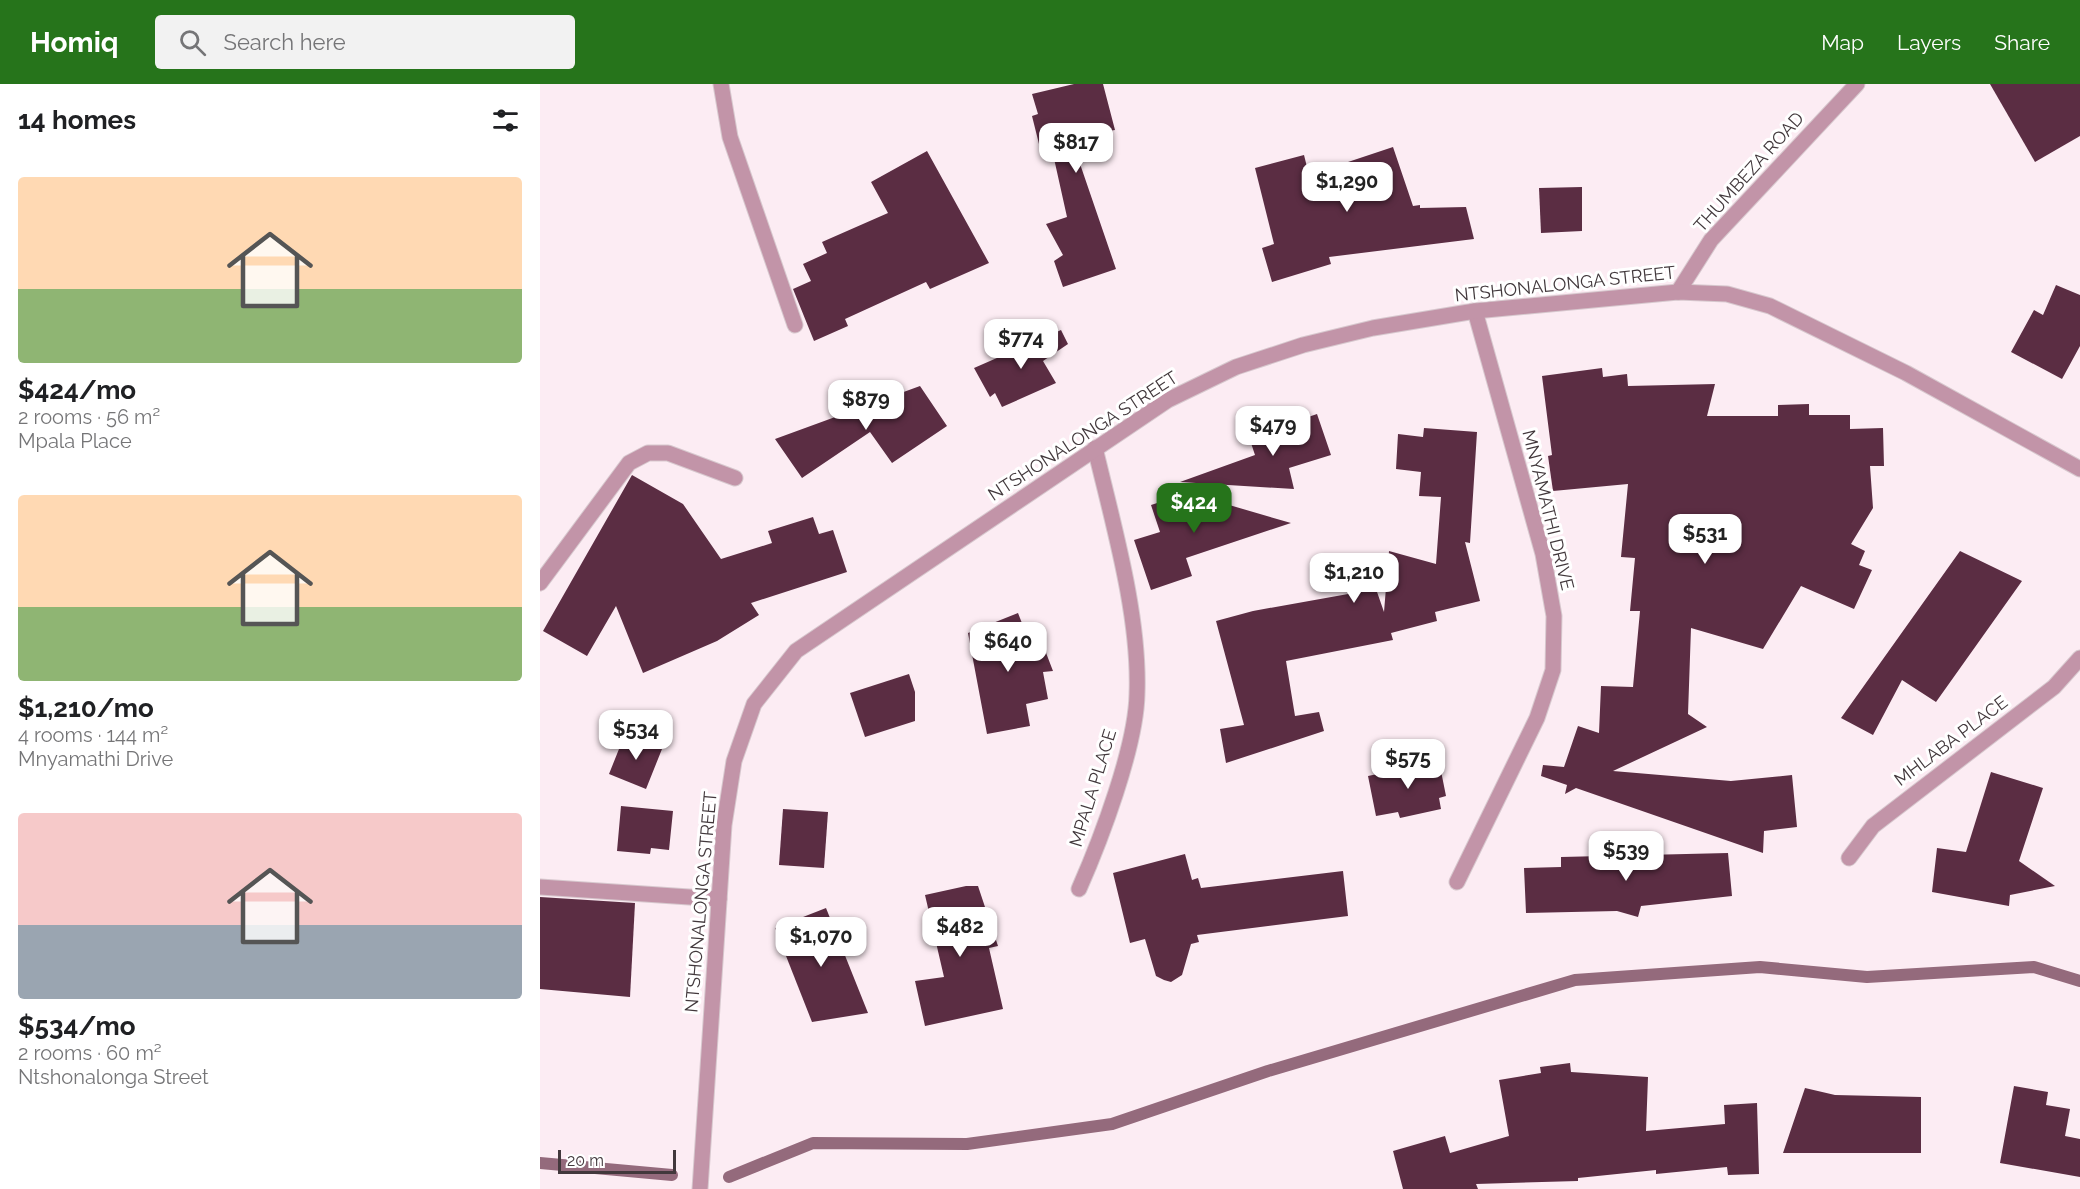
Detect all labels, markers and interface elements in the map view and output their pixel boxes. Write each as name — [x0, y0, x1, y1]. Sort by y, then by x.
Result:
search box — [155, 15, 575, 69]
text: Homiq — [30, 26, 119, 59]
icon: search — [176, 26, 209, 59]
text: Search here — [224, 29, 346, 55]
text: Map — [1821, 30, 1864, 55]
text: Layers — [1897, 30, 1961, 55]
text: Share — [1994, 30, 2050, 55]
icon: filters — [489, 104, 522, 137]
text: 14 homes — [18, 105, 136, 135]
street label: THUMBEZA ROAD — [1689, 107, 1808, 236]
pin: $817 — [1040, 123, 1112, 174]
text: $817 — [1053, 130, 1099, 154]
pin: $1,290 — [1298, 162, 1396, 213]
text: $1,290 — [1316, 169, 1378, 193]
icon: home — [216, 216, 324, 324]
street label: NTSHONALONGA STREET — [1454, 261, 1676, 306]
pin: $774 — [985, 319, 1057, 370]
text: $774 — [998, 326, 1044, 350]
street label: NTSHONALONGA STREET — [984, 366, 1181, 505]
text: $424/mo — [18, 375, 136, 405]
pin: $879 — [830, 380, 902, 431]
text: $879 — [842, 387, 890, 411]
text: 2 rooms · 56 m² — [18, 405, 160, 429]
pin: $479 — [1237, 406, 1309, 457]
text: $479 — [1249, 413, 1297, 437]
street label: MNYAMATHI DRIVE — [1518, 428, 1579, 592]
text: Mpala Place — [18, 429, 132, 453]
pin: $424 — [1158, 483, 1230, 534]
text: $424 — [1171, 490, 1217, 514]
pin: $531 — [1669, 514, 1741, 565]
text: $531 — [1683, 521, 1727, 545]
icon: home — [216, 534, 324, 642]
pin: $1,210 — [1305, 553, 1403, 604]
text: $1,210 — [1324, 560, 1384, 584]
pin: $640 — [972, 622, 1044, 673]
text: $640 — [984, 629, 1032, 653]
street label: MHLABA PLACE — [1890, 691, 2011, 790]
text: $1,210/mo — [18, 693, 154, 723]
pin: $534 — [600, 710, 672, 761]
text: $534 — [613, 717, 659, 741]
text: 4 rooms · 144 m² — [18, 723, 168, 747]
street label: MPALA PLACE — [1065, 727, 1120, 849]
pin: $575 — [1372, 739, 1444, 790]
text: $575 — [1385, 746, 1431, 770]
text: Mnyamathi Drive — [18, 747, 173, 771]
street label: NTSHONALONGA STREET — [680, 791, 721, 1013]
pin: $539 — [1590, 831, 1662, 882]
text: $539 — [1603, 838, 1649, 862]
icon: home — [216, 852, 324, 960]
pin: $482 — [924, 907, 996, 958]
text: $482 — [936, 914, 984, 938]
pin: $1,070 — [772, 917, 870, 968]
text: $1,070 — [790, 924, 852, 948]
text: $534/mo — [18, 1011, 136, 1041]
text: 2 rooms · 60 m² — [18, 1041, 162, 1065]
text: Ntshonalonga Street — [18, 1065, 209, 1089]
scale bar — [558, 1147, 676, 1174]
text: 20 m — [567, 1151, 604, 1170]

